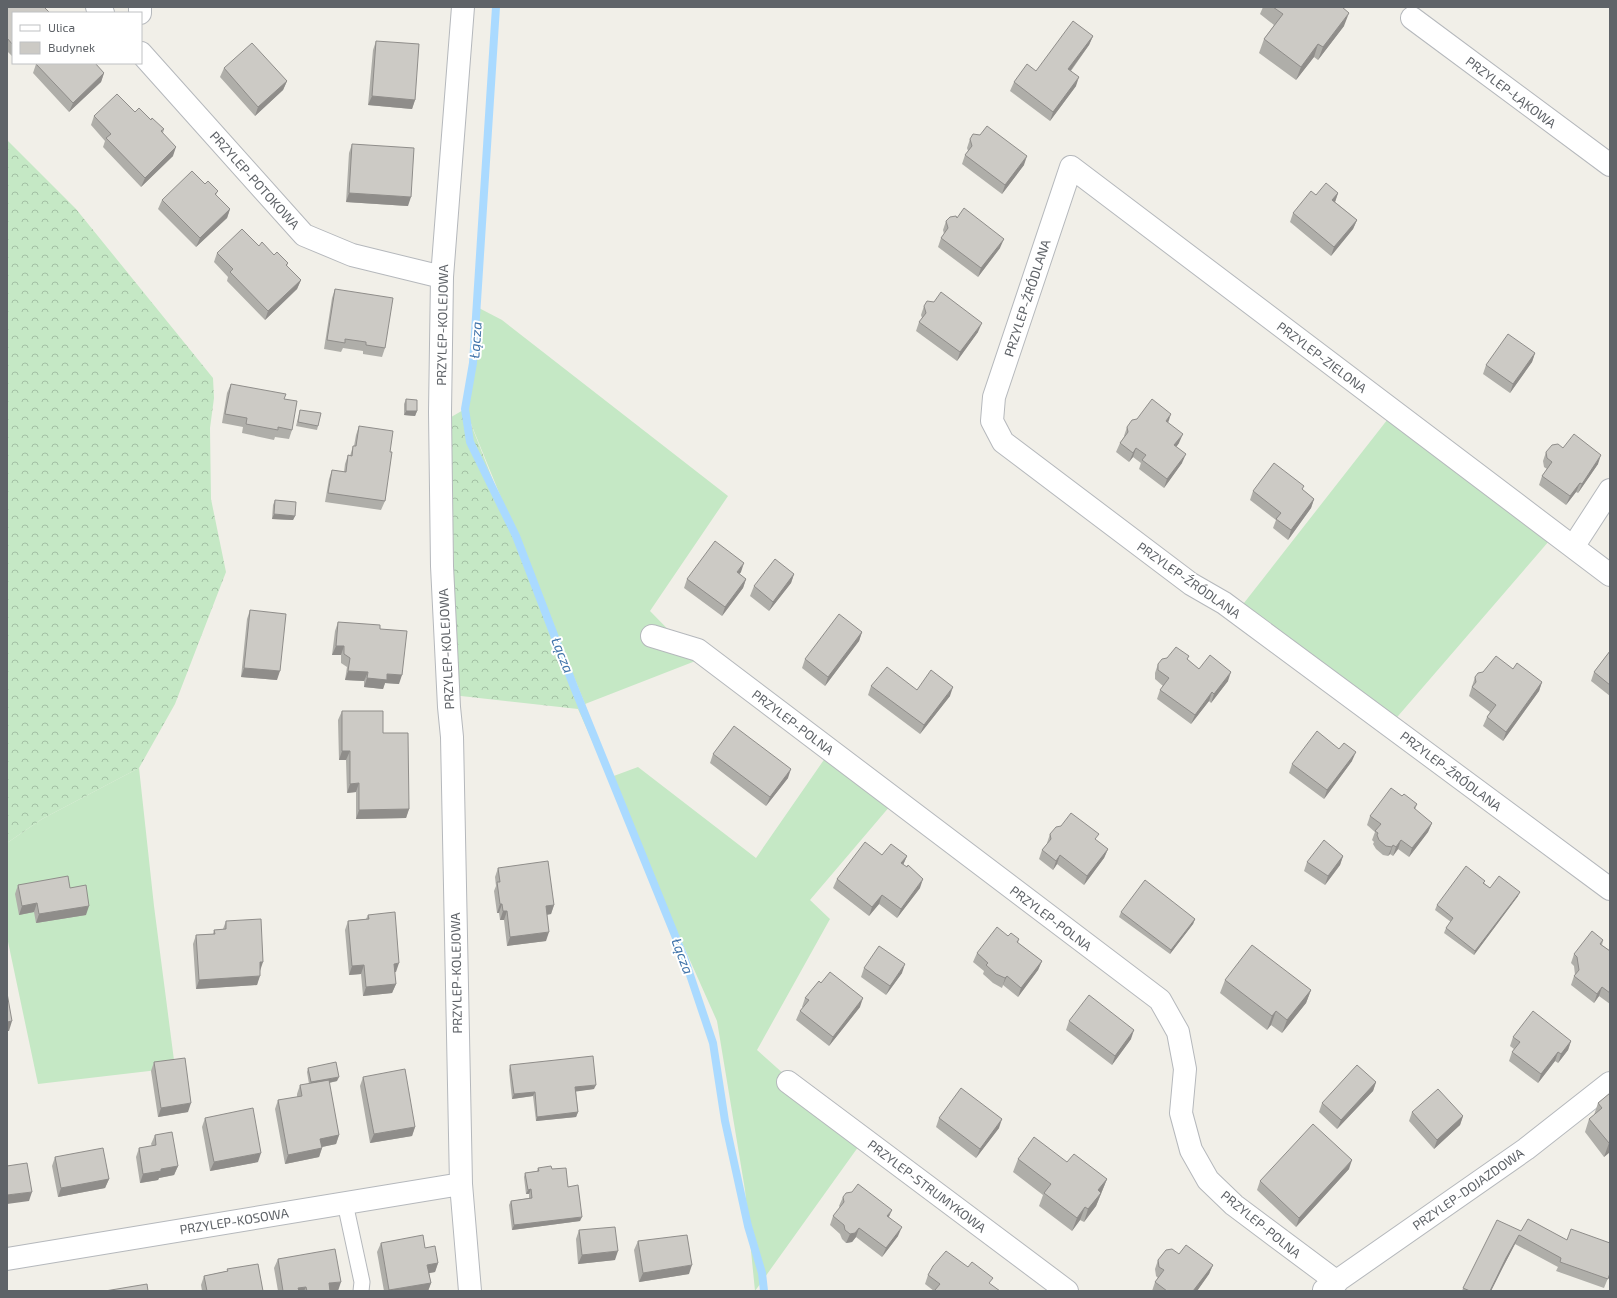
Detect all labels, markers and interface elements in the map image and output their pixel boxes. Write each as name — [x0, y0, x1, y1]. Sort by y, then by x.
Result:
legend — [12, 12, 142, 64]
text: Ulica — [48, 20, 75, 34]
text: Budynek — [48, 40, 95, 54]
street label: PRZYLEP-ŁĄKOWA — [1463, 53, 1559, 131]
street label: PRZYLEP-POTOKOWA — [207, 128, 303, 232]
street label: PRZYLEP-ŹRÓDLANA — [1000, 237, 1054, 359]
street label: PRZYLEP-KOLEJOWA — [433, 264, 451, 386]
street label: PRZYLEP-ZIELONA — [1274, 318, 1370, 396]
water label: Łącza — [465, 321, 485, 359]
street label: PRZYLEP-ŹRÓDLANA — [1134, 537, 1244, 622]
street label: PRZYLEP-KOLEJOWA — [435, 588, 457, 710]
water label: Łącza — [548, 635, 578, 675]
street label: PRZYLEP-POLNA — [749, 686, 837, 758]
street label: PRZYLEP-ŹRÓDLANA — [1397, 727, 1505, 814]
street label: PRZYLEP-POLNA — [1007, 882, 1095, 954]
street label: PRZYLEP-KOLEJOWA — [447, 912, 465, 1034]
water label: Łącza — [668, 936, 698, 976]
street label: PRZYLEP-STRUMYKOWA — [865, 1136, 989, 1236]
street label: PRZYLEP-DOJAZDOWA — [1409, 1145, 1527, 1233]
street label: PRZYLEP-POLNA — [1218, 1187, 1304, 1261]
street label: PRZYLEP-KOSOWA — [178, 1204, 290, 1238]

